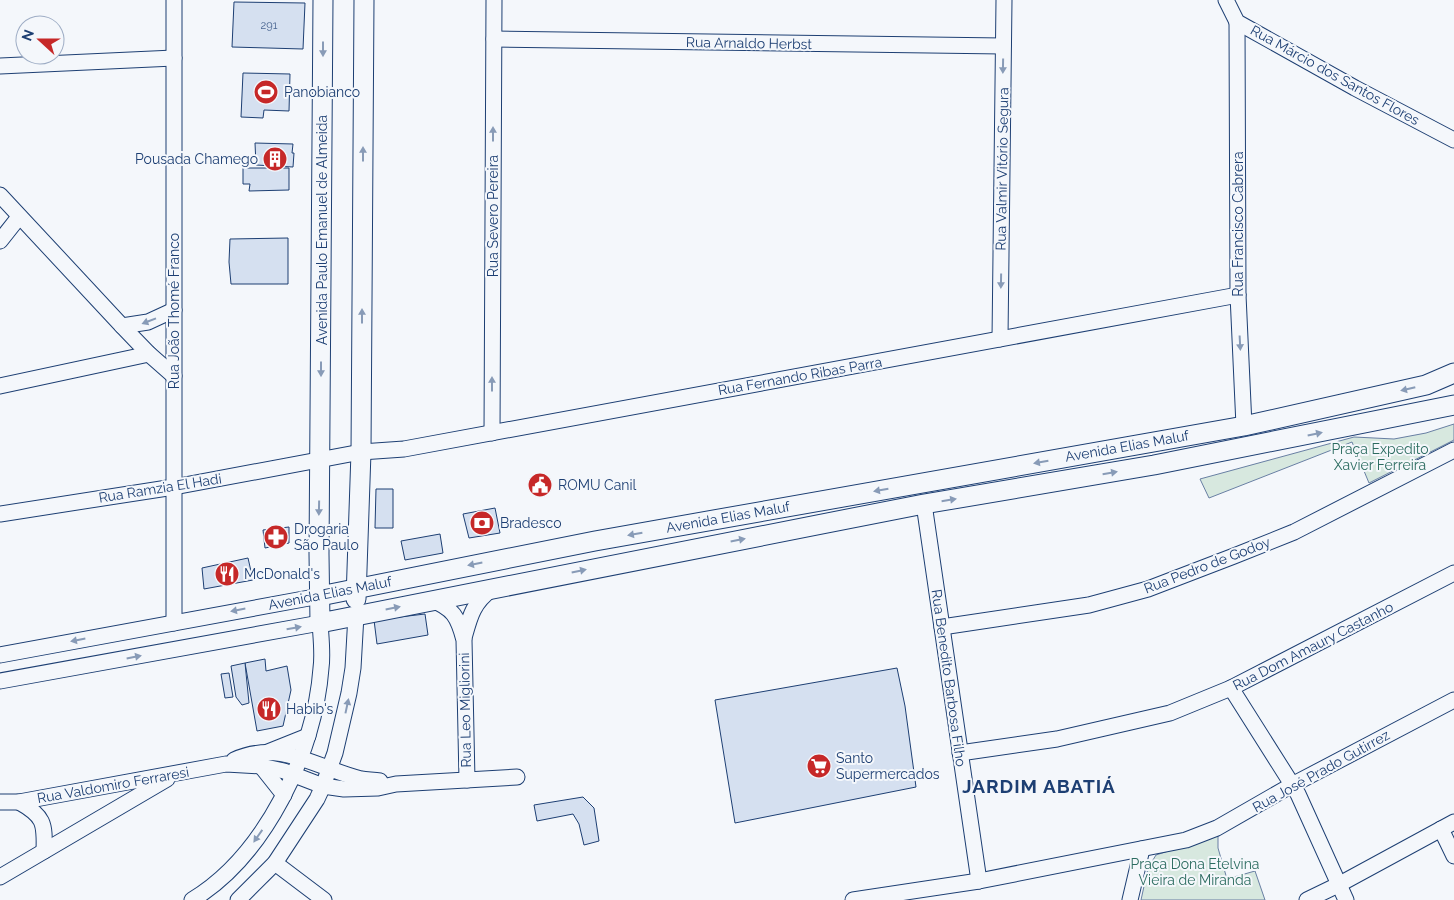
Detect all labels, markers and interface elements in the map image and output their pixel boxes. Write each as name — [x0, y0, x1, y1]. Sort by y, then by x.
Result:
north arrow — [15, 15, 65, 65]
house number: 291 — [261, 19, 278, 32]
street label: Rua Márcio dos Santos Flores — [1248, 22, 1422, 128]
text: N — [18, 27, 37, 43]
street label: Rua Arnaldo Herbst — [686, 34, 813, 52]
one-way arrow — [318, 41, 326, 57]
one-way arrow — [999, 58, 1007, 74]
sports icon: Panobianco — [253, 79, 279, 105]
place label: Panobianco — [284, 84, 360, 100]
street label: Rua Valmir Vitório Segura — [993, 87, 1011, 251]
street label: Avenida Paulo Emanuel de Almeida — [314, 115, 330, 345]
one-way arrow — [489, 126, 497, 142]
building icon: Pousada Chamego — [262, 146, 288, 172]
one-way arrow — [359, 146, 367, 162]
place label: Pousada Chamego — [135, 151, 258, 167]
street label: Rua Francisco Cabrera — [1230, 151, 1246, 297]
street label: Rua Severo Pereira — [485, 155, 501, 277]
street label: Rua João Thomé Franco — [166, 233, 182, 389]
one-way arrow — [997, 273, 1005, 289]
one-way arrow — [358, 308, 366, 324]
one-way arrow — [141, 318, 156, 325]
one-way arrow — [1236, 336, 1244, 352]
street label: Rua Fernando Ribas Parra — [717, 354, 883, 398]
one-way arrow — [317, 361, 325, 377]
one-way arrow — [488, 376, 496, 392]
one-way arrow — [1401, 385, 1416, 393]
street label: Avenida Elias Maluf — [1064, 427, 1192, 465]
one-way arrow — [1308, 429, 1324, 437]
park label: Praça Expedito Xavier Ferreira — [1331, 441, 1429, 473]
one-way arrow — [1032, 458, 1048, 466]
one-way arrow — [1102, 468, 1118, 476]
street label: Rua Ramzia El Hadi — [97, 470, 223, 506]
public building icon: ROMU Canil — [527, 472, 553, 498]
place label: ROMU Canil — [558, 477, 637, 493]
one-way arrow — [872, 487, 888, 495]
one-way arrow — [942, 496, 958, 504]
street label: Avenida Elias Maluf — [665, 498, 793, 536]
one-way arrow — [315, 501, 323, 517]
bank icon: Bradesco — [469, 510, 495, 536]
place label: Bradesco — [500, 515, 561, 531]
place label: Drogaria São Paulo — [294, 521, 359, 553]
pharmacy icon: Drogaria São Paulo — [263, 524, 289, 550]
one-way arrow — [626, 530, 642, 538]
street label: Rua Pedro de Godoy — [1142, 533, 1273, 596]
one-way arrow — [731, 536, 746, 544]
restaurant icon: McDonald's — [214, 561, 240, 587]
one-way arrow — [467, 561, 483, 569]
place label: McDonald's — [244, 566, 320, 582]
one-way arrow — [571, 567, 587, 575]
street label: Avenida Elias Maluf — [267, 573, 394, 613]
street label: Rua Benedito Barbosa Filho — [929, 588, 969, 768]
street label: Rua Dom Amaury Castanho — [1230, 599, 1396, 693]
one-way arrow — [386, 604, 401, 612]
one-way arrow — [229, 607, 245, 615]
one-way arrow — [286, 623, 302, 631]
one-way arrow — [70, 637, 86, 645]
street label: Rua Leo Migliorini — [456, 652, 474, 768]
one-way arrow — [127, 653, 143, 661]
restaurant icon: Habib's — [256, 696, 282, 722]
one-way arrow — [343, 698, 351, 713]
place label: Habib's — [286, 701, 334, 717]
street label: Rua José Prado Gutirrez — [1250, 727, 1392, 815]
place label: Santo Supermercados — [836, 750, 940, 782]
supermarket icon: Santo Supermercados — [806, 753, 832, 779]
street label: Rua Valdomiro Ferraresi — [36, 764, 190, 806]
district label: JARDIM ABATIÁ — [962, 775, 1116, 797]
one-way arrow — [253, 829, 263, 843]
park label: Praça Dona Etelvina Vieira de Miranda — [1131, 856, 1259, 888]

